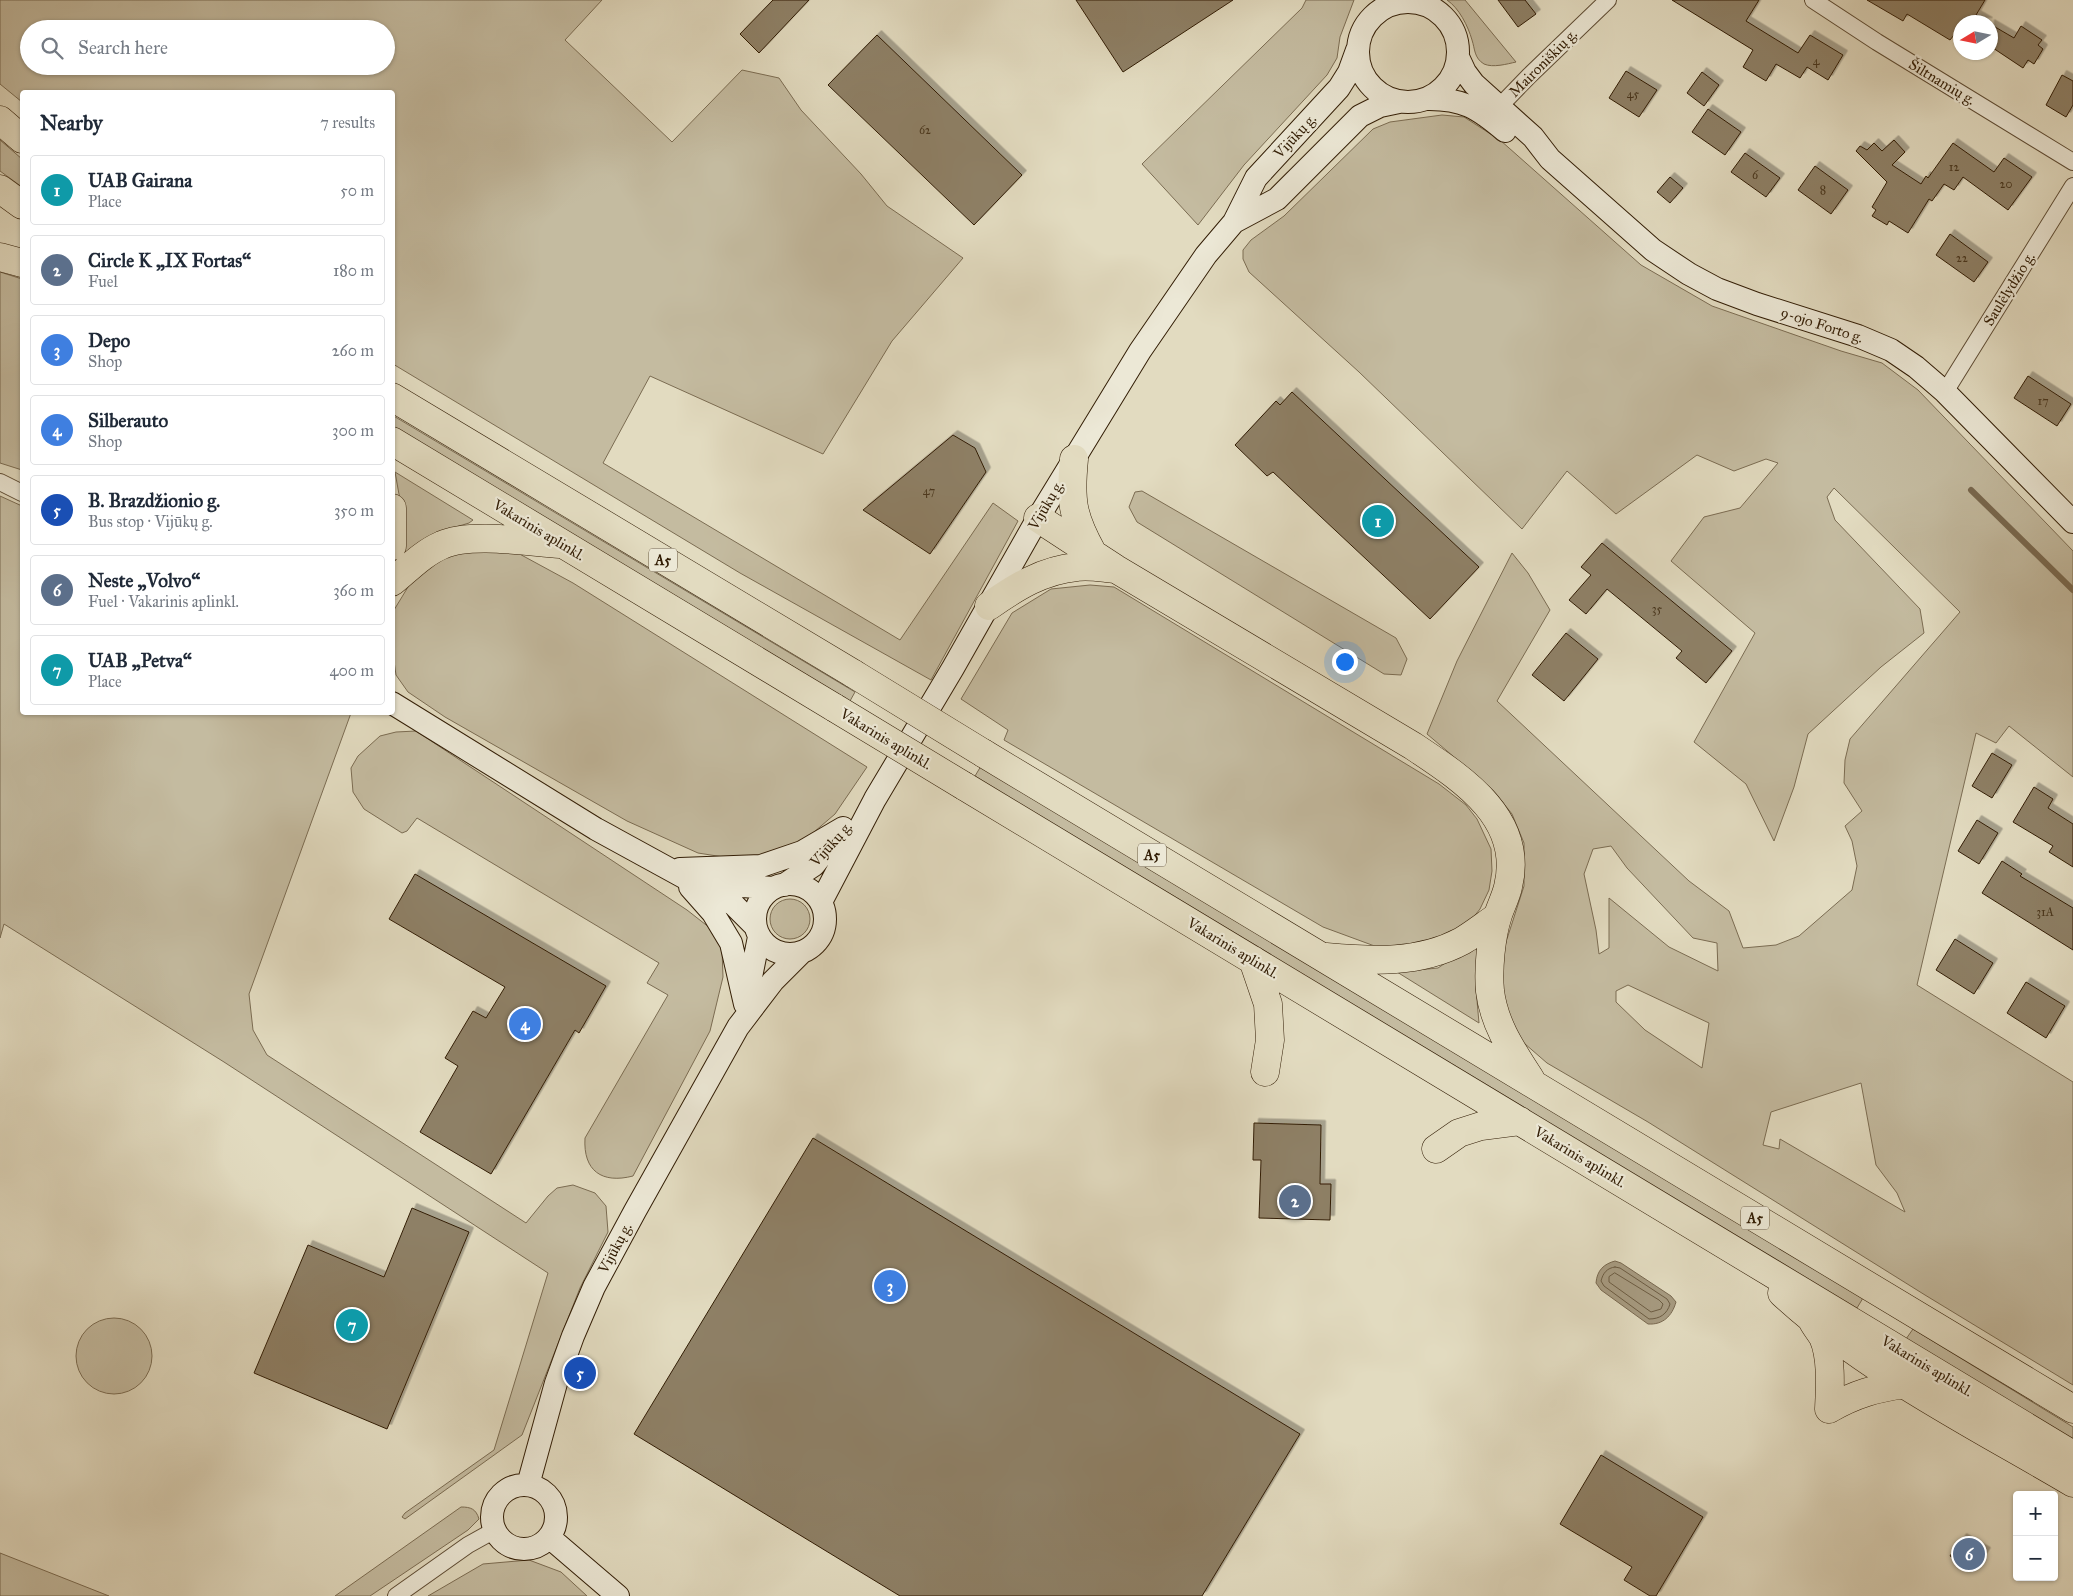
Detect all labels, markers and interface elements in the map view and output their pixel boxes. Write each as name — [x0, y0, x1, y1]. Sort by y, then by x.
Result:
north arrow — [1953, 15, 1998, 60]
search box — [20, 20, 395, 75]
street label: Maironiškių g. — [1505, 25, 1581, 101]
icon: search — [38, 34, 66, 62]
text: Search here — [78, 36, 168, 59]
house number: 4 — [1813, 54, 1820, 68]
street label: Šiltnamių g. — [1905, 54, 1979, 109]
house number: 45 — [1627, 87, 1640, 101]
text: Nearby — [40, 110, 103, 136]
street label: Vijūkų g. — [1269, 110, 1320, 163]
text: 7 results — [320, 113, 375, 132]
house number: 62 — [919, 123, 931, 137]
house number: 12 — [1949, 160, 1959, 174]
house number: 6 — [1752, 168, 1759, 182]
text: UAB Gairana — [88, 169, 192, 192]
house number: 20 — [2000, 177, 2012, 191]
text: 1 — [54, 181, 60, 200]
text: 50 m — [340, 181, 374, 200]
house number: 8 — [1820, 183, 1826, 197]
text: Place — [88, 192, 122, 211]
text: Circle K „IX Fortas“ — [88, 249, 251, 272]
street label: Saulėlydžio g. — [1979, 249, 2039, 329]
house number: 22 — [1956, 251, 1968, 265]
text: 2 — [53, 261, 61, 280]
text: 180 m — [333, 261, 374, 280]
text: Fuel — [88, 272, 118, 291]
street label: 9-ojo Forto g. — [1779, 303, 1865, 347]
text: Depo — [88, 329, 130, 352]
text: 3 — [54, 341, 60, 360]
text: 260 m — [332, 341, 374, 360]
text: Shop — [88, 352, 122, 371]
house number: 17 — [2037, 394, 2049, 408]
text: Silberauto — [88, 409, 168, 432]
text: 4 — [53, 421, 61, 440]
text: 300 m — [332, 421, 374, 440]
text: Shop — [88, 432, 122, 451]
street label: Vijūkų g. — [1024, 477, 1068, 534]
house number: 47 — [923, 484, 935, 498]
text: B. Brazdžionio g. — [88, 489, 220, 512]
street label: Vakarinis aplinkl. — [489, 495, 588, 564]
text: 5 — [53, 501, 61, 520]
text: 350 m — [334, 501, 374, 520]
pin: 1 — [1362, 502, 1394, 540]
text: Bus stop · Vijūkų g. — [88, 512, 213, 531]
road number: A5 — [649, 548, 677, 572]
text: Neste „Volvo“ — [88, 569, 200, 592]
text: 6 — [53, 581, 61, 600]
text: 360 m — [333, 581, 374, 600]
text: Fuel · Vakarinis aplinkl. — [88, 592, 239, 611]
house number: 35 — [1652, 602, 1663, 616]
text: UAB „Petva“ — [88, 649, 192, 672]
your location — [1332, 649, 1358, 675]
text: 7 — [53, 661, 61, 680]
text: 400 m — [330, 661, 374, 680]
text: Place — [88, 672, 122, 691]
street label: Vakarinis aplinkl. — [836, 704, 935, 773]
street label: Vijūkų g. — [805, 818, 856, 871]
road number: A5 — [1138, 844, 1166, 866]
house number: 31A — [2036, 905, 2054, 919]
street label: Vakarinis aplinkl. — [1183, 913, 1282, 982]
pin: 4 — [509, 1005, 541, 1043]
street label: Vakarinis aplinkl. — [1530, 1122, 1629, 1191]
pin: 2 — [1279, 1182, 1311, 1220]
road number: A5 — [1741, 1206, 1769, 1230]
street label: Vijūkų g. — [594, 1220, 636, 1277]
pin: 3 — [874, 1267, 906, 1305]
pin: 7 — [336, 1306, 368, 1344]
street label: Vakarinis aplinkl. — [1877, 1331, 1976, 1400]
pin: 5 — [564, 1354, 596, 1392]
map controls — [2013, 1491, 2058, 1581]
button: + — [2013, 1491, 2058, 1536]
pin: 6 — [1953, 1535, 1985, 1573]
button: − — [2013, 1536, 2058, 1581]

